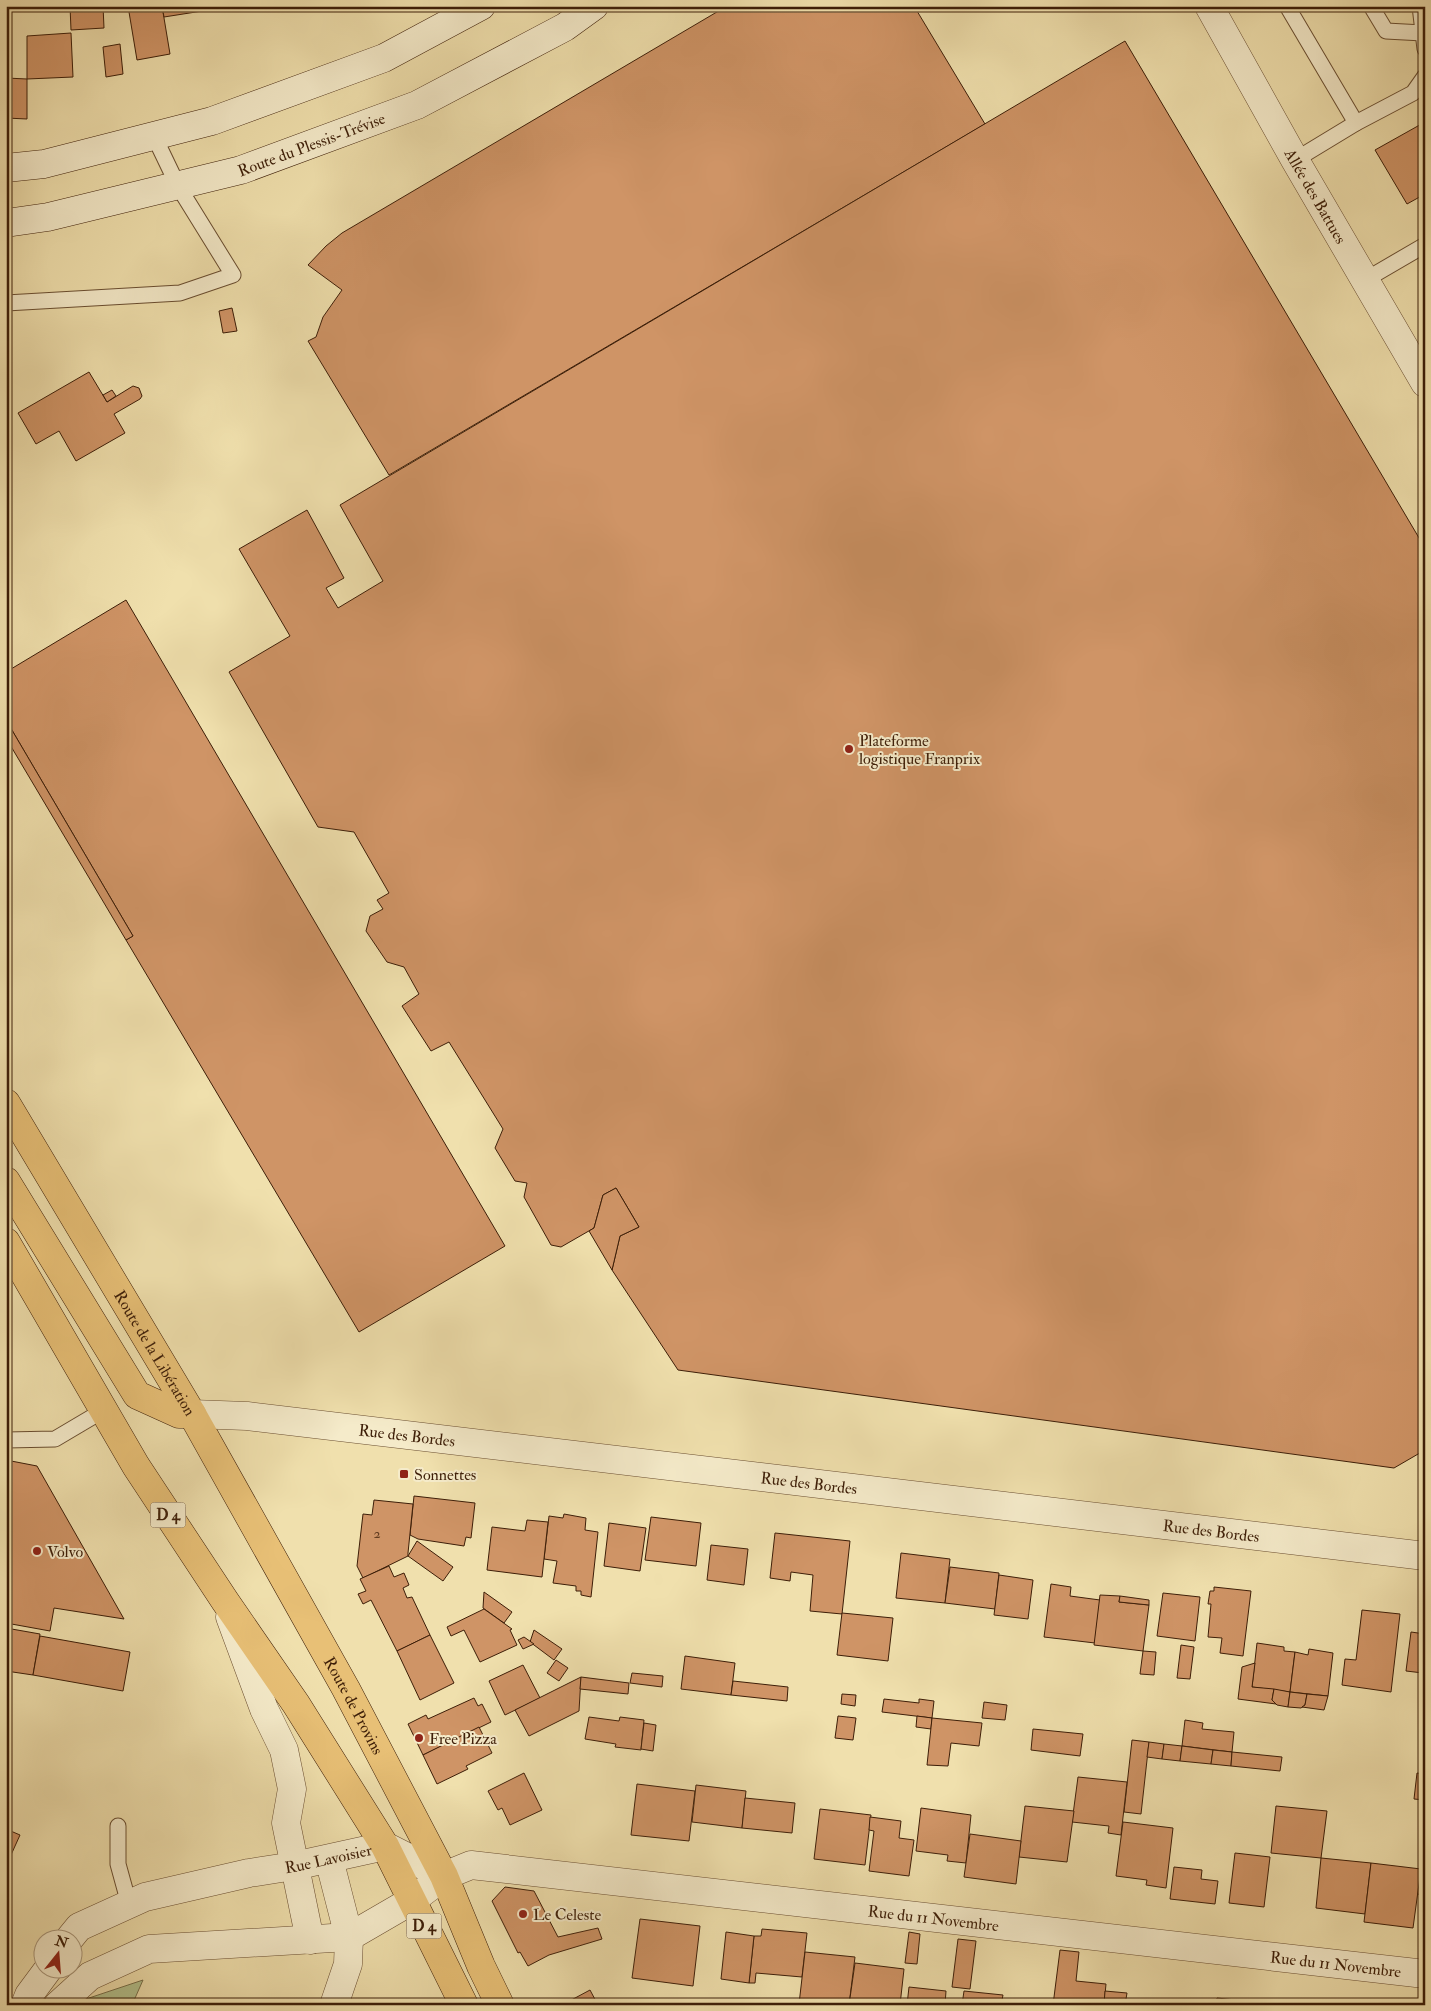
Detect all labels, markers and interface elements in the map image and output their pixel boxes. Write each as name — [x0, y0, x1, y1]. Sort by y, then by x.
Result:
street label: Route du Plessis-Trévise — [235, 109, 388, 181]
street label: Allée des Battues — [1279, 145, 1351, 247]
place label: Plateforme logistique Franprix — [859, 731, 980, 770]
marker: Plateforme logistique Franprix — [843, 743, 855, 755]
street label: Route de la Libération — [109, 1287, 200, 1420]
street label: Rue des Bordes — [357, 1420, 456, 1452]
place label: Sonnettes — [414, 1465, 476, 1485]
marker: Sonnettes — [398, 1468, 410, 1480]
street label: Rue des Bordes — [759, 1468, 858, 1499]
road number: D 4 — [150, 1502, 186, 1528]
street label: Rue des Bordes — [1162, 1516, 1260, 1547]
house number: 2 — [373, 1525, 381, 1542]
place label: Volvo — [47, 1542, 83, 1562]
marker: Volvo — [31, 1545, 43, 1557]
street label: Route de Provins — [319, 1654, 388, 1758]
place label: Free Pizza — [429, 1729, 497, 1749]
marker: Free Pizza — [413, 1732, 425, 1744]
street label: Rue Lavoisier — [283, 1840, 374, 1878]
street label: Rue du 11 Novembre — [867, 1901, 1000, 1936]
place label: Le Celeste — [533, 1905, 601, 1925]
marker: Le Celeste — [517, 1908, 529, 1920]
road number: D 4 — [406, 1914, 442, 1938]
north arrow — [32, 1928, 82, 1978]
text: N — [52, 1932, 71, 1952]
street label: Rue du 11 Novembre — [1269, 1947, 1402, 1982]

